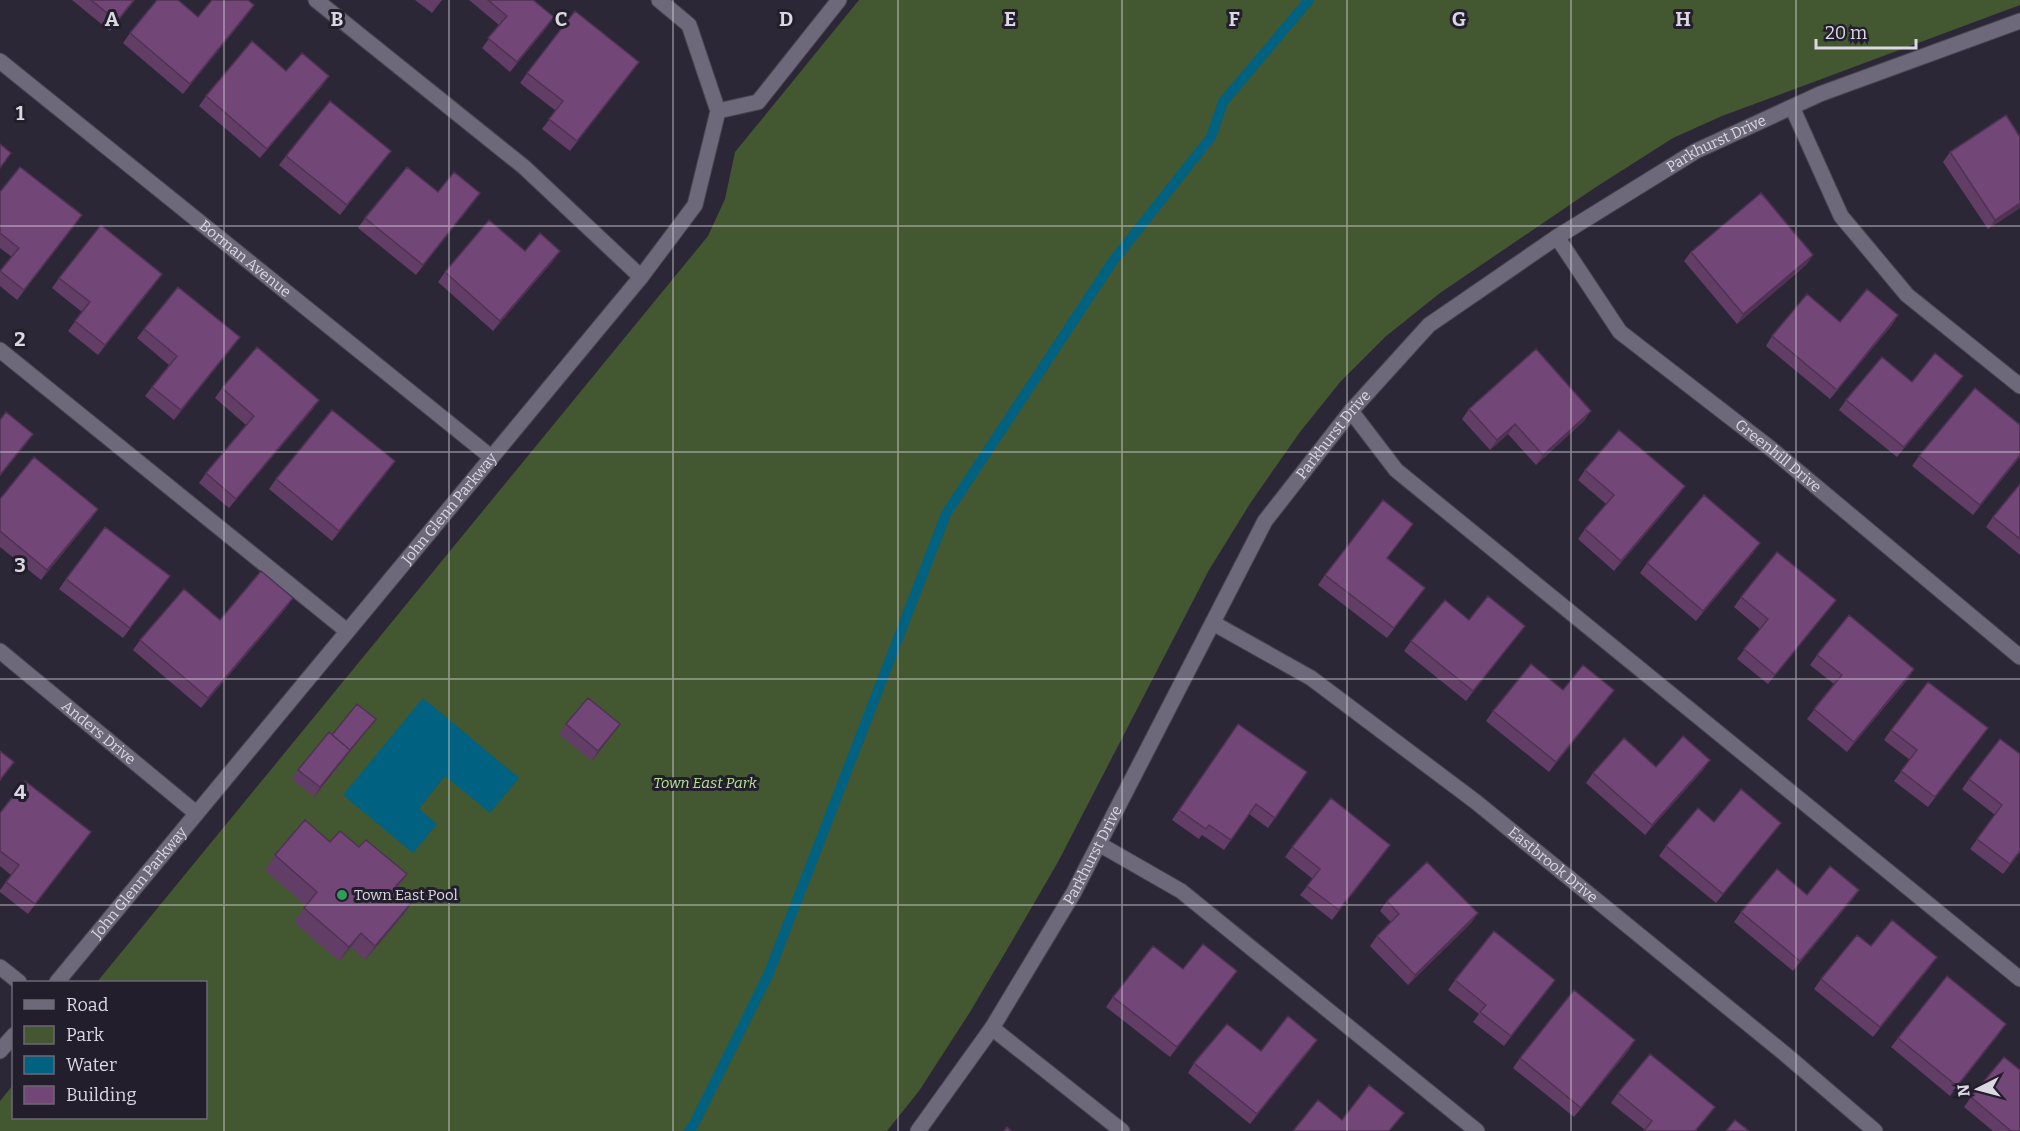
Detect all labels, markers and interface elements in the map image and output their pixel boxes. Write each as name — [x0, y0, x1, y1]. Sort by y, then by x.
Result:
text: A — [105, 7, 120, 31]
text: B — [331, 7, 344, 31]
text: C — [555, 7, 567, 31]
text: D — [779, 7, 793, 31]
text: E — [1004, 7, 1016, 31]
text: F — [1228, 7, 1240, 31]
text: G — [1452, 7, 1466, 31]
text: H — [1675, 7, 1691, 31]
scale bar — [1816, 12, 1916, 50]
text: 20 m — [1825, 22, 1867, 44]
text: 1 — [16, 101, 25, 125]
street label: Parkhurst Drive — [1663, 111, 1769, 176]
street label: Borman Avenue — [196, 216, 295, 301]
text: 2 — [14, 327, 26, 351]
street label: Parkhurst Drive — [1292, 386, 1374, 483]
street label: Greenhill Drive — [1732, 415, 1825, 496]
street label: John Glenn Parkway — [397, 449, 501, 569]
text: 3 — [14, 553, 26, 577]
street label: Anders Drive — [58, 697, 139, 768]
park label: Town East Park — [653, 774, 758, 792]
text: 4 — [14, 780, 26, 804]
street label: Parkhurst Drive — [1059, 803, 1126, 908]
street label: John Glenn Parkway — [87, 823, 191, 943]
street label: Eastbrook Drive — [1504, 823, 1601, 907]
place label: Town East Pool — [354, 886, 458, 904]
marker: Town East Pool — [335, 888, 349, 902]
legend — [12, 981, 207, 1119]
text: Road — [66, 994, 109, 1016]
text: Park — [66, 1024, 105, 1046]
text: Water — [66, 1054, 117, 1076]
north arrow — [1948, 1059, 2008, 1119]
text: N — [1953, 1083, 1974, 1098]
text: Building — [66, 1084, 137, 1106]

